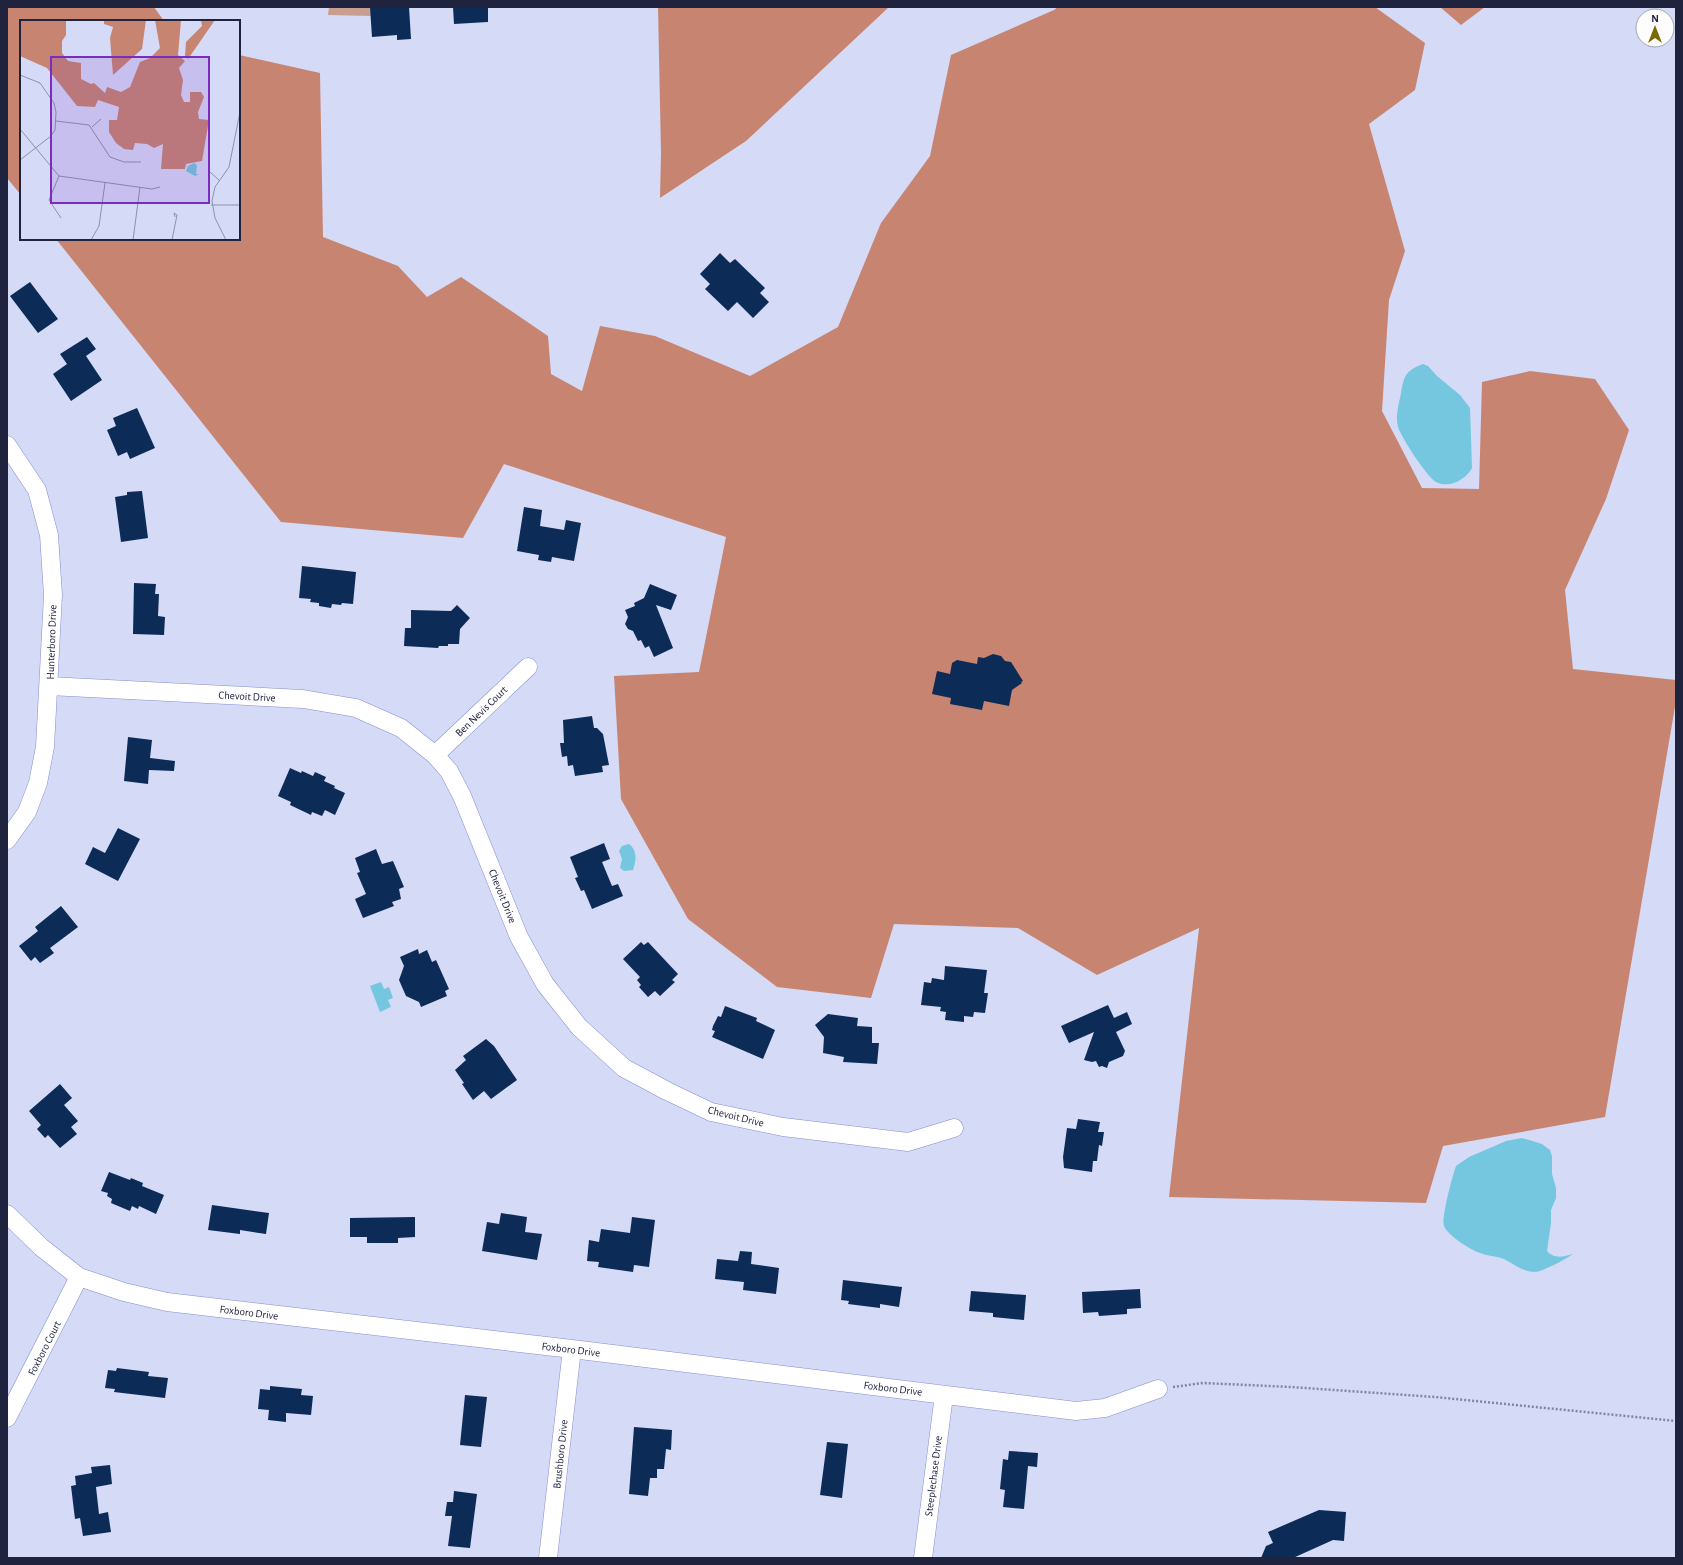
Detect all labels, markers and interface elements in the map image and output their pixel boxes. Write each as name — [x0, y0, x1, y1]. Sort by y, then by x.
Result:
north arrow — [1635, 8, 1675, 48]
text: N — [1651, 13, 1659, 24]
inset map — [20, 20, 240, 240]
street label: Hunterboro Drive — [45, 604, 58, 680]
street label: Ben Nevis Court — [453, 684, 510, 739]
street label: Chevoit Drive — [218, 690, 276, 703]
street label: Chevoit Drive — [487, 868, 518, 925]
street label: Chevoit Drive — [707, 1104, 765, 1129]
street label: Foxboro Drive — [219, 1303, 279, 1322]
street label: Foxboro Court — [26, 1319, 63, 1377]
street label: Foxboro Drive — [541, 1340, 601, 1359]
street label: Foxboro Drive — [863, 1379, 923, 1398]
street label: Brushboro Drive — [551, 1419, 570, 1489]
street label: Steeplechase Drive — [923, 1435, 944, 1517]

